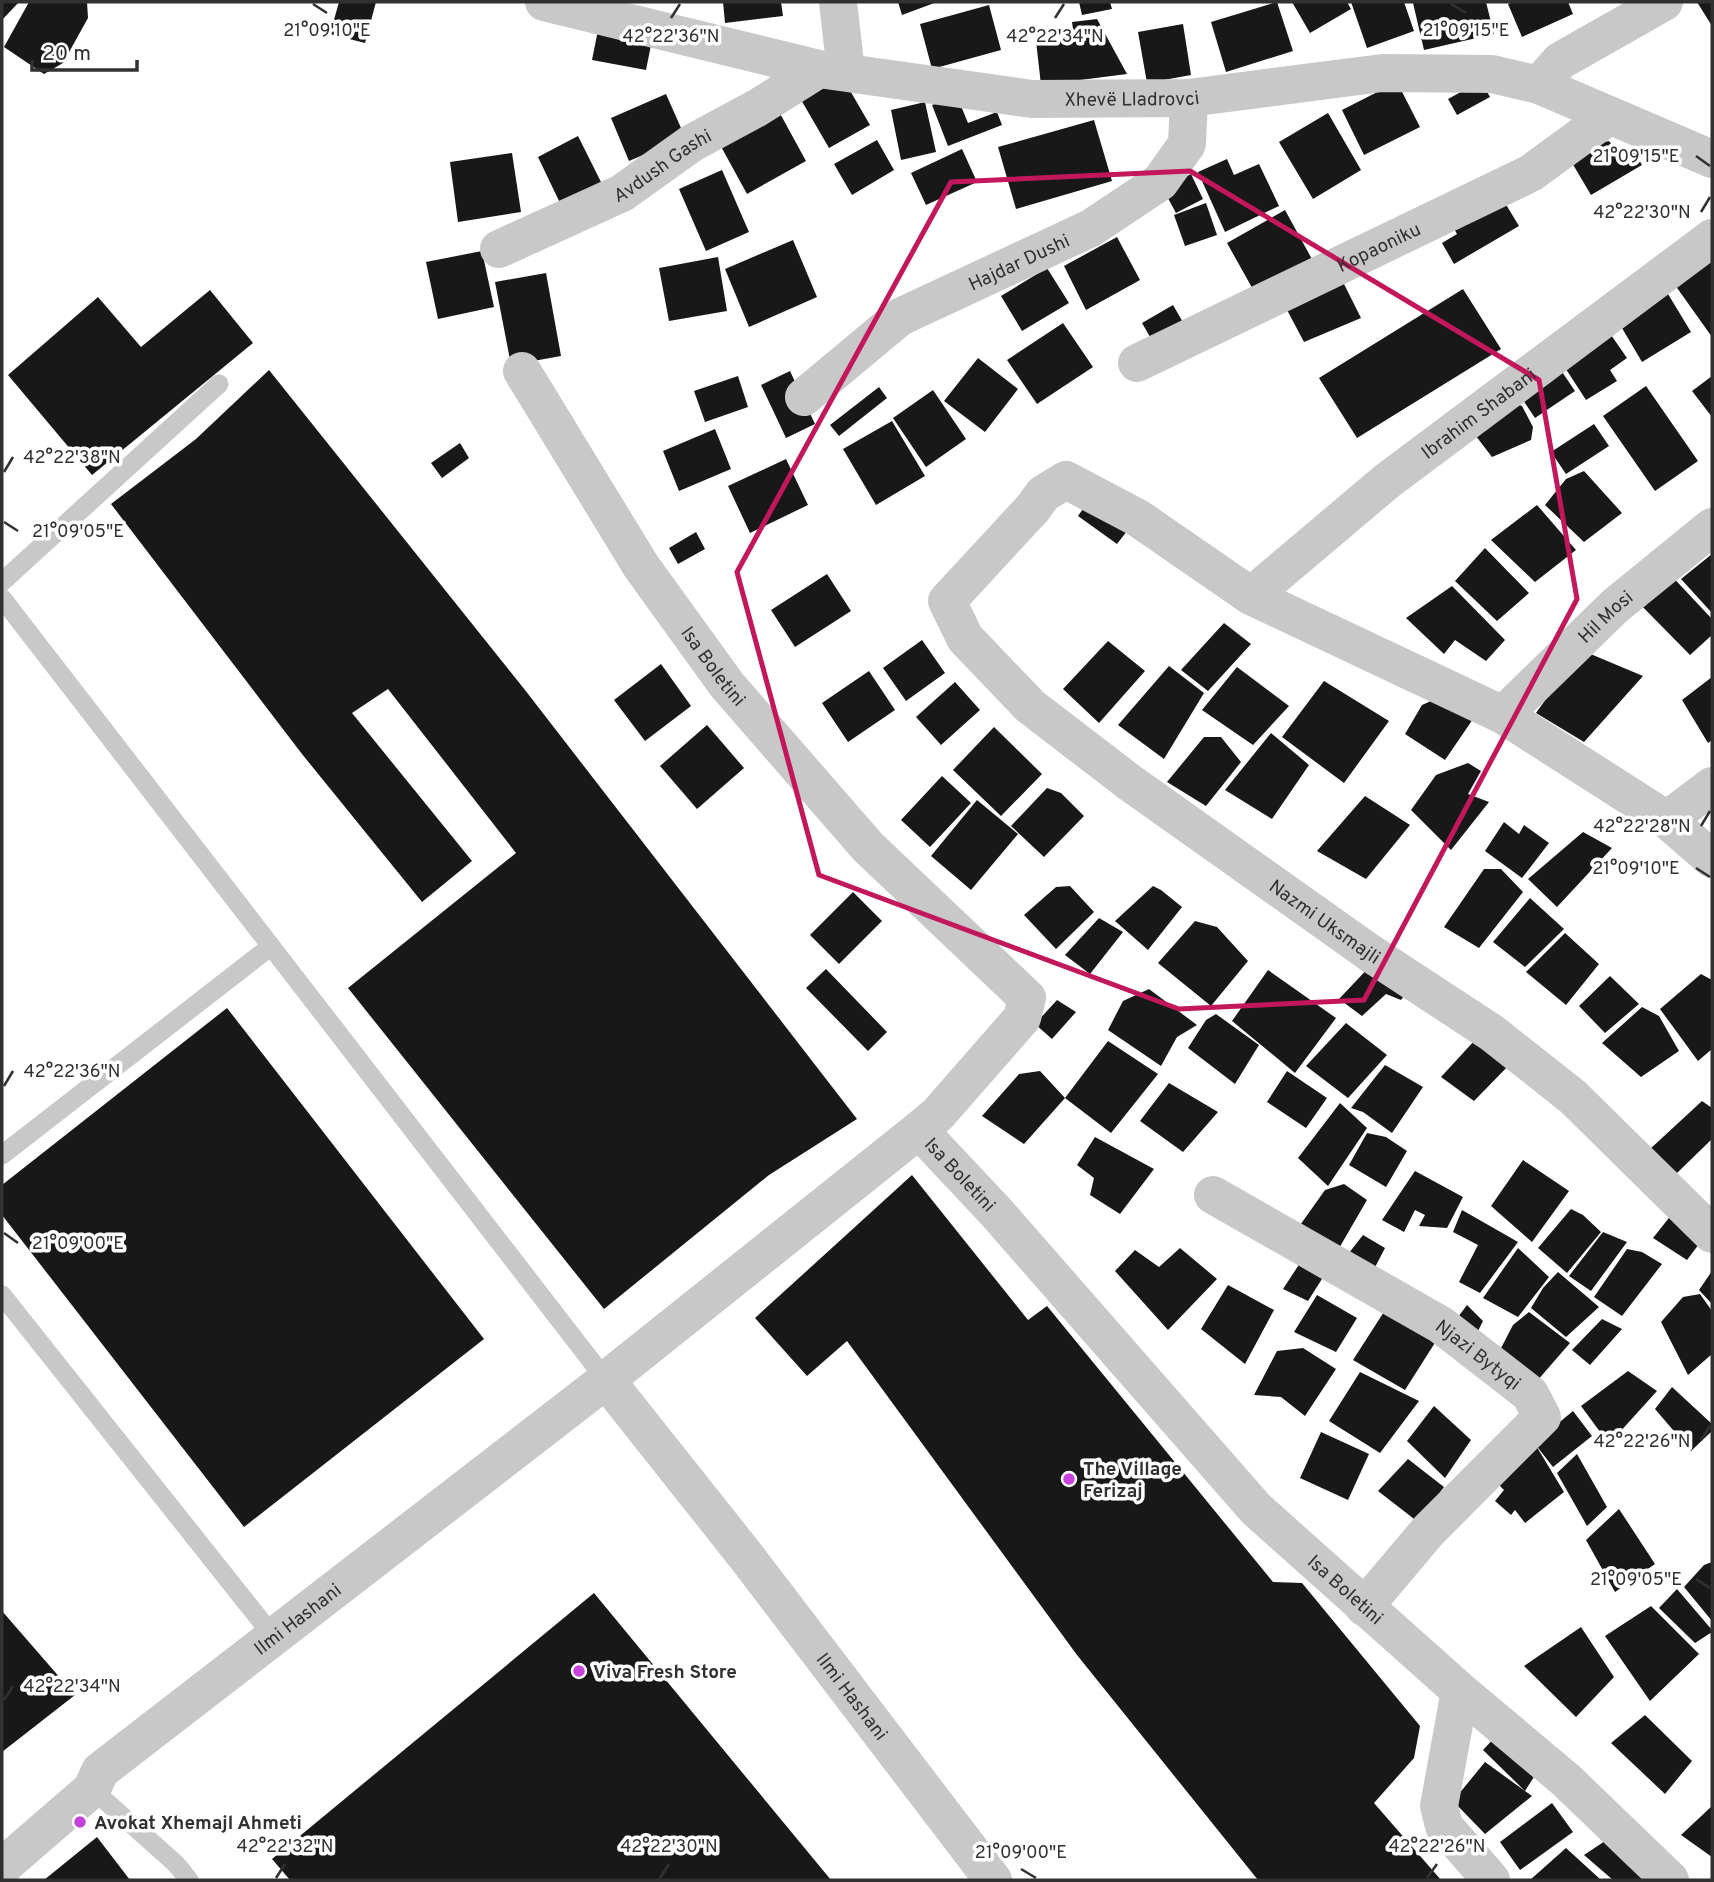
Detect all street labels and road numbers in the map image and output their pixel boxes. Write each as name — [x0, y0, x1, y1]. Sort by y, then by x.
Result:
street label: Xhevë Lladrovci — [1064, 87, 1201, 113]
street label: Avdush Gashi — [610, 125, 716, 209]
street label: Kopaoniku — [1333, 218, 1425, 279]
street label: Hajdar Dushi — [965, 230, 1074, 297]
street label: Ibrahim Shabani — [1417, 363, 1542, 465]
street label: Hil Mosi — [1574, 586, 1639, 649]
street label: Isa Boletini — [675, 622, 750, 712]
street label: Nazmi Uksmajli — [1264, 875, 1384, 970]
street label: Isa Boletini — [918, 1133, 1000, 1218]
street label: Njazi Bytyqi — [1430, 1315, 1525, 1396]
street label: Isa Boletini — [1302, 1551, 1387, 1631]
street label: Ilmi Hashani — [250, 1579, 347, 1661]
street label: Ilmi Hashani — [810, 1649, 892, 1746]

